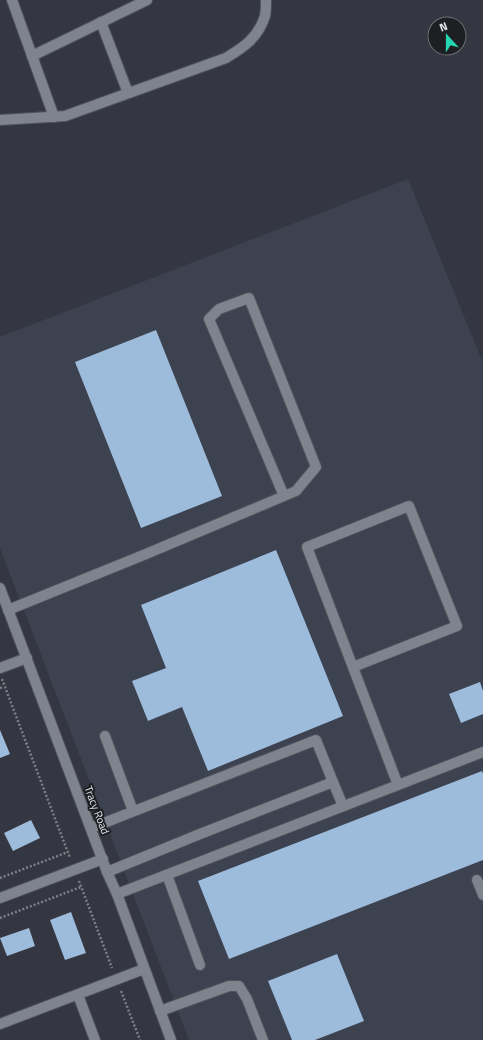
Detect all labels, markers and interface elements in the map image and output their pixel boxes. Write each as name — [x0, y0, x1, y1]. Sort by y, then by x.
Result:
north arrow — [427, 16, 467, 56]
text: N — [437, 18, 450, 35]
street label: Tracy Road — [80, 784, 114, 837]

